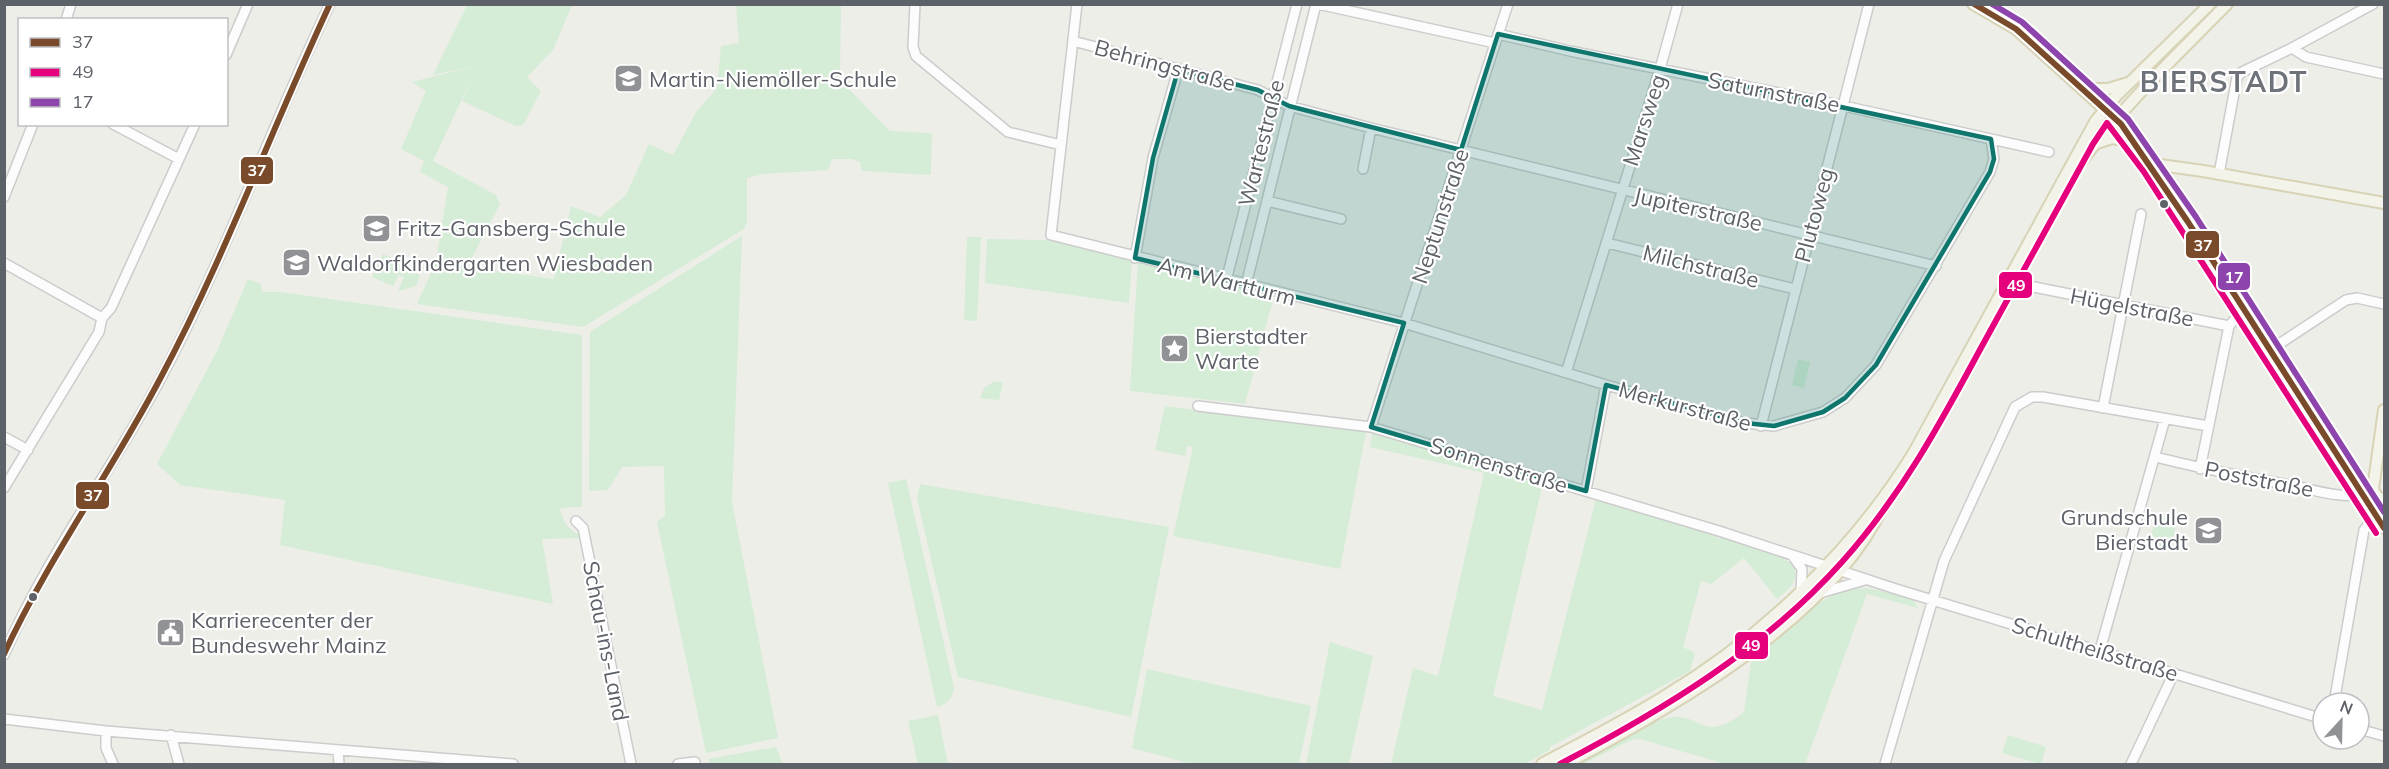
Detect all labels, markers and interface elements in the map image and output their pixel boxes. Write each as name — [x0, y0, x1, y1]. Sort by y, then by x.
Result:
legend — [18, 18, 228, 126]
text: 37 — [72, 30, 94, 53]
street label: Behringstraße — [1091, 33, 1239, 97]
text: 49 — [72, 60, 94, 83]
school or university icon: Martin-Niemöller-Schule — [612, 63, 644, 95]
district label: BIERSTADT — [2140, 64, 2308, 99]
place label: Martin-Niemöller-Schule — [649, 65, 897, 93]
street label: Saturnstraße — [1706, 66, 1842, 118]
street label: Marsweg — [1616, 71, 1672, 169]
street label: Wartestraße — [1232, 77, 1290, 209]
text: 17 — [72, 90, 94, 113]
street label: Neptunstraße — [1405, 145, 1475, 287]
line badge: 37 — [240, 156, 274, 185]
text: 37 — [247, 160, 267, 180]
street label: Plutoweg — [1788, 165, 1840, 265]
street label: Jupiterstraße — [1631, 181, 1765, 237]
unlabelled marker — [2158, 198, 2170, 210]
school or university icon: Fritz-Gansberg-Schule — [360, 212, 392, 244]
place label: Fritz-Gansberg-Schule — [397, 214, 626, 242]
line badge: 37 — [2185, 230, 2220, 259]
text: 37 — [2193, 235, 2213, 255]
street label: Milchstraße — [1640, 238, 1762, 294]
school or university icon: Waldorfkindergarten Wiesbaden — [280, 247, 312, 279]
place label: Waldorfkindergarten Wiesbaden — [317, 249, 653, 277]
street label: Am Wartturm — [1155, 250, 1299, 312]
line badge: 17 — [2217, 262, 2251, 291]
text: 17 — [2224, 267, 2244, 287]
line badge: 49 — [1998, 271, 2033, 299]
text: 49 — [2006, 275, 2026, 295]
street label: Hügelstraße — [2068, 281, 2196, 333]
place label: Bierstadter Warte — [1195, 322, 1308, 375]
place icon: Bierstadter Warte — [1158, 333, 1190, 365]
street label: Merkurstraße — [1616, 375, 1754, 437]
street label: Sonnenstraße — [1427, 431, 1571, 499]
street label: Poststraße — [2202, 455, 2316, 503]
line badge: 37 — [75, 481, 110, 510]
text: 37 — [83, 485, 103, 505]
place label: Grundschule Bierstadt — [2061, 503, 2188, 556]
school or university icon: Grundschule Bierstadt — [2193, 514, 2225, 546]
street label: Schau-ins-Land — [577, 559, 635, 723]
unlabelled marker — [27, 591, 39, 603]
place label: Karrierecenter der Bundeswehr Mainz — [191, 606, 387, 659]
street label: Schultheißstraße — [2008, 610, 2182, 688]
public building icon: Karrierecenter der Bundeswehr Mainz — [154, 617, 186, 649]
line badge: 49 — [1734, 631, 1769, 660]
text: 49 — [1741, 635, 1761, 655]
north arrow — [2311, 691, 2371, 751]
text: N — [2337, 696, 2356, 719]

